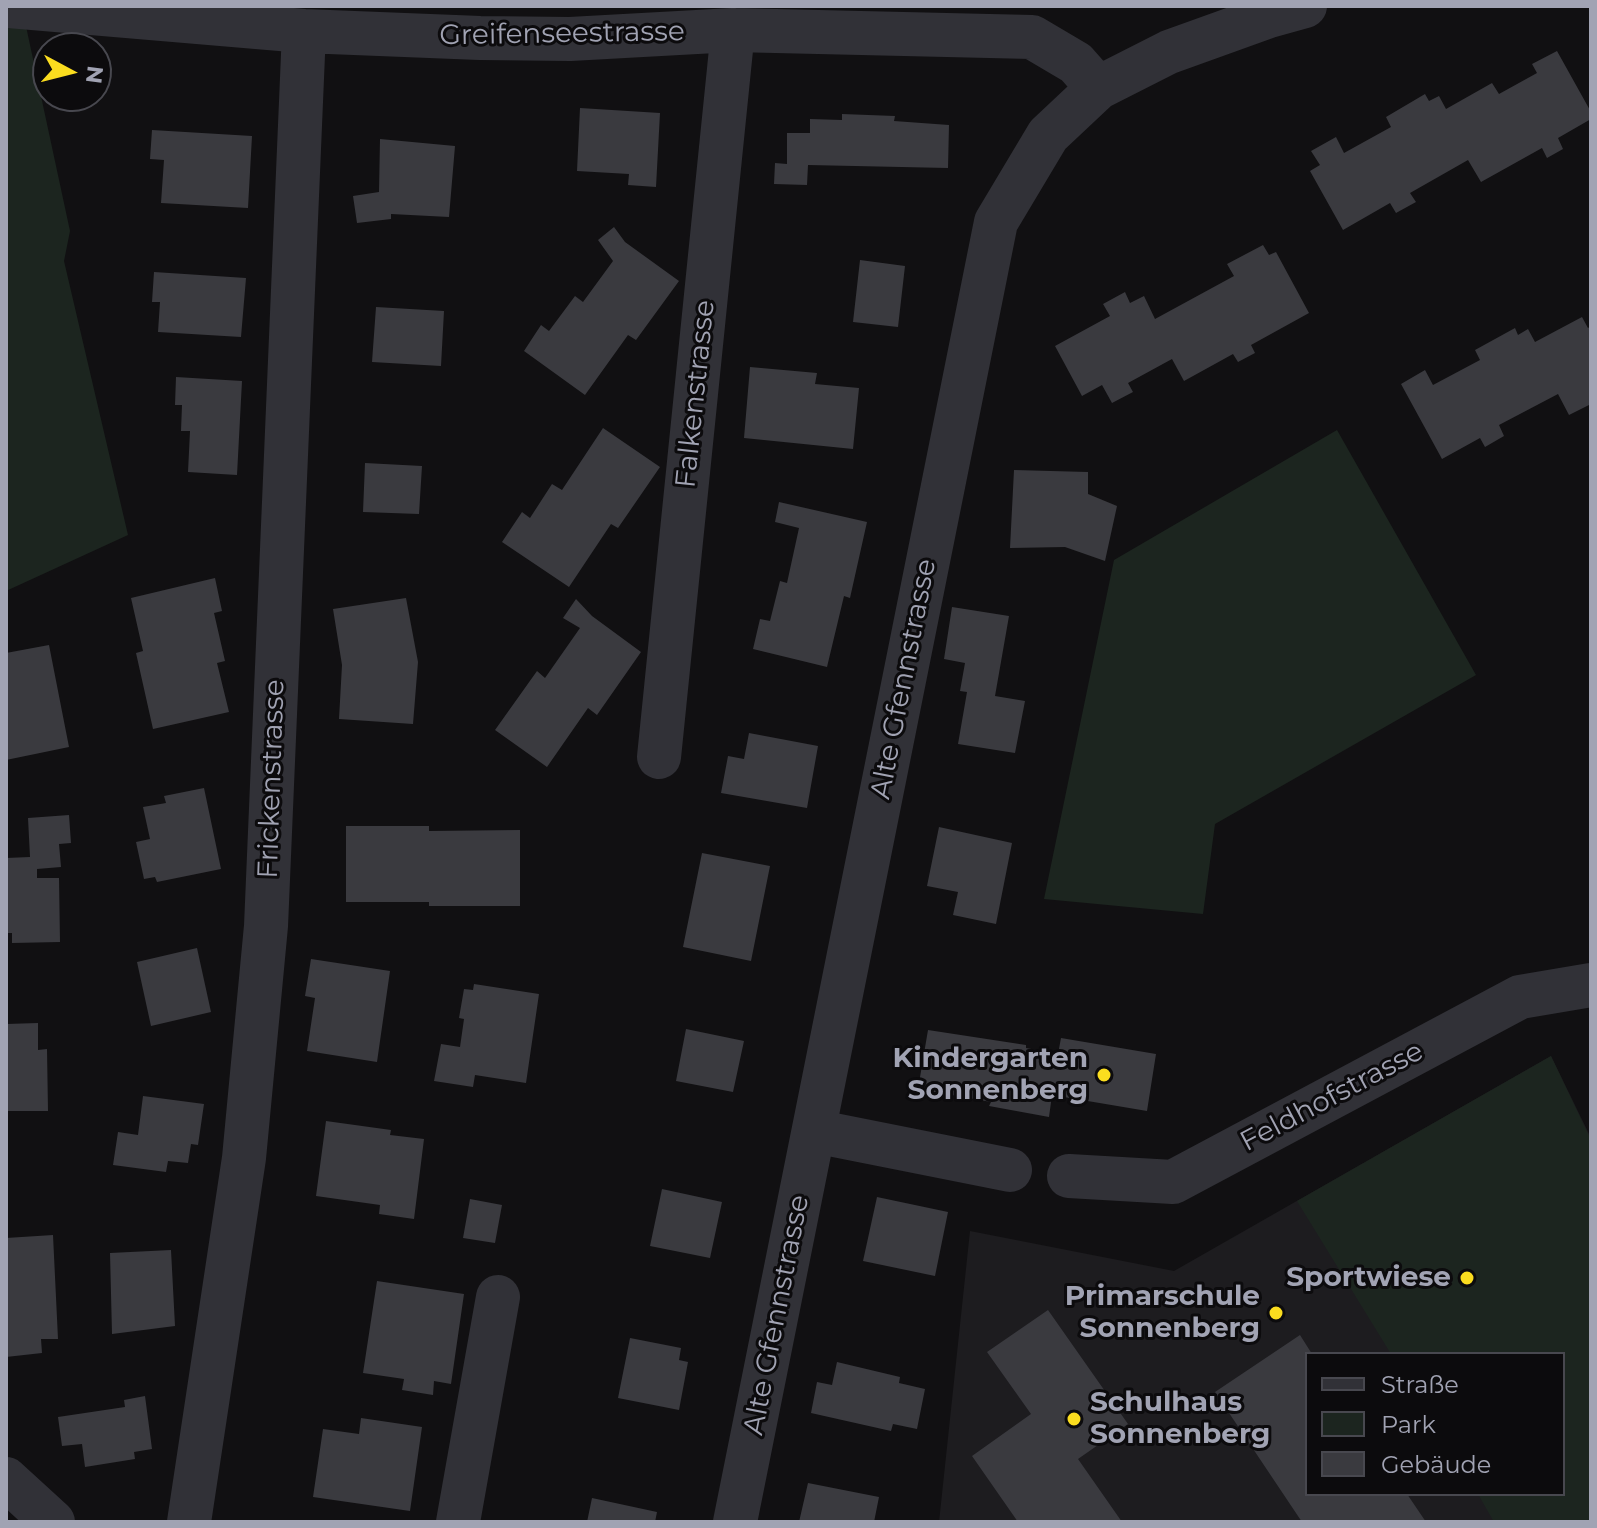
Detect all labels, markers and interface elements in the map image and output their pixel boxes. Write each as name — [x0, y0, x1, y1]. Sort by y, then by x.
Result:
street label: Greifenseestrasse — [439, 15, 685, 53]
north arrow — [32, 32, 112, 112]
text: N — [80, 64, 109, 85]
street label: Falkenstrasse — [669, 298, 723, 490]
street label: Alte Gfennstrasse — [864, 556, 944, 802]
street label: Frickenstrasse — [252, 679, 292, 879]
street label: Feldhofstrasse — [1235, 1035, 1429, 1159]
place label: Kindergarten Sonnenberg — [892, 1042, 1088, 1108]
marker: Kindergarten Sonnenberg — [1095, 1066, 1113, 1084]
street label: Alte Gfennstrasse — [737, 1192, 817, 1438]
place label: Sportwiese — [1286, 1261, 1451, 1295]
marker: Sportwiese — [1458, 1269, 1476, 1287]
place label: Primarschule Sonnenberg — [1065, 1280, 1260, 1346]
marker: Primarschule Sonnenberg — [1267, 1304, 1285, 1322]
legend — [1305, 1352, 1565, 1496]
text: Straße — [1381, 1370, 1459, 1399]
place label: Schulhaus Sonnenberg — [1090, 1386, 1270, 1452]
marker: Schulhaus Sonnenberg — [1065, 1410, 1083, 1428]
text: Park — [1381, 1410, 1436, 1439]
text: Gebäude — [1381, 1450, 1491, 1479]

